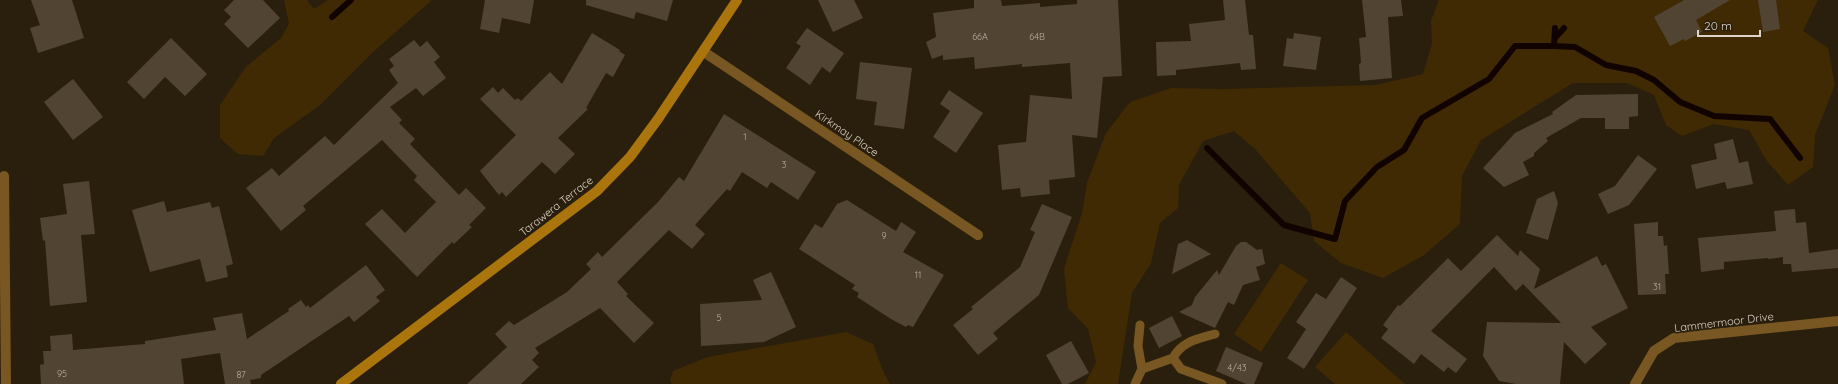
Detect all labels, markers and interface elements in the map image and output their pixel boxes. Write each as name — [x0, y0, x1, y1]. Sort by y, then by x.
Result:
scale bar — [1698, 12, 1760, 38]
text: 20 m — [1704, 18, 1732, 33]
house number: 66A — [972, 31, 988, 42]
house number: 64B — [1029, 31, 1045, 42]
street label: Kirkmay Place — [813, 107, 881, 159]
house number: 1 — [743, 131, 747, 142]
house number: 3 — [782, 159, 787, 170]
street label: Tarawera Terrace — [516, 173, 596, 239]
house number: 9 — [881, 230, 887, 241]
house number: 11 — [915, 269, 921, 280]
house number: 31 — [1653, 281, 1661, 292]
street label: Lammermoor Drive — [1673, 309, 1775, 335]
house number: 5 — [717, 312, 722, 323]
house number: 4/43 — [1228, 362, 1247, 373]
house number: 95 — [57, 368, 67, 379]
house number: 87 — [236, 369, 246, 380]

